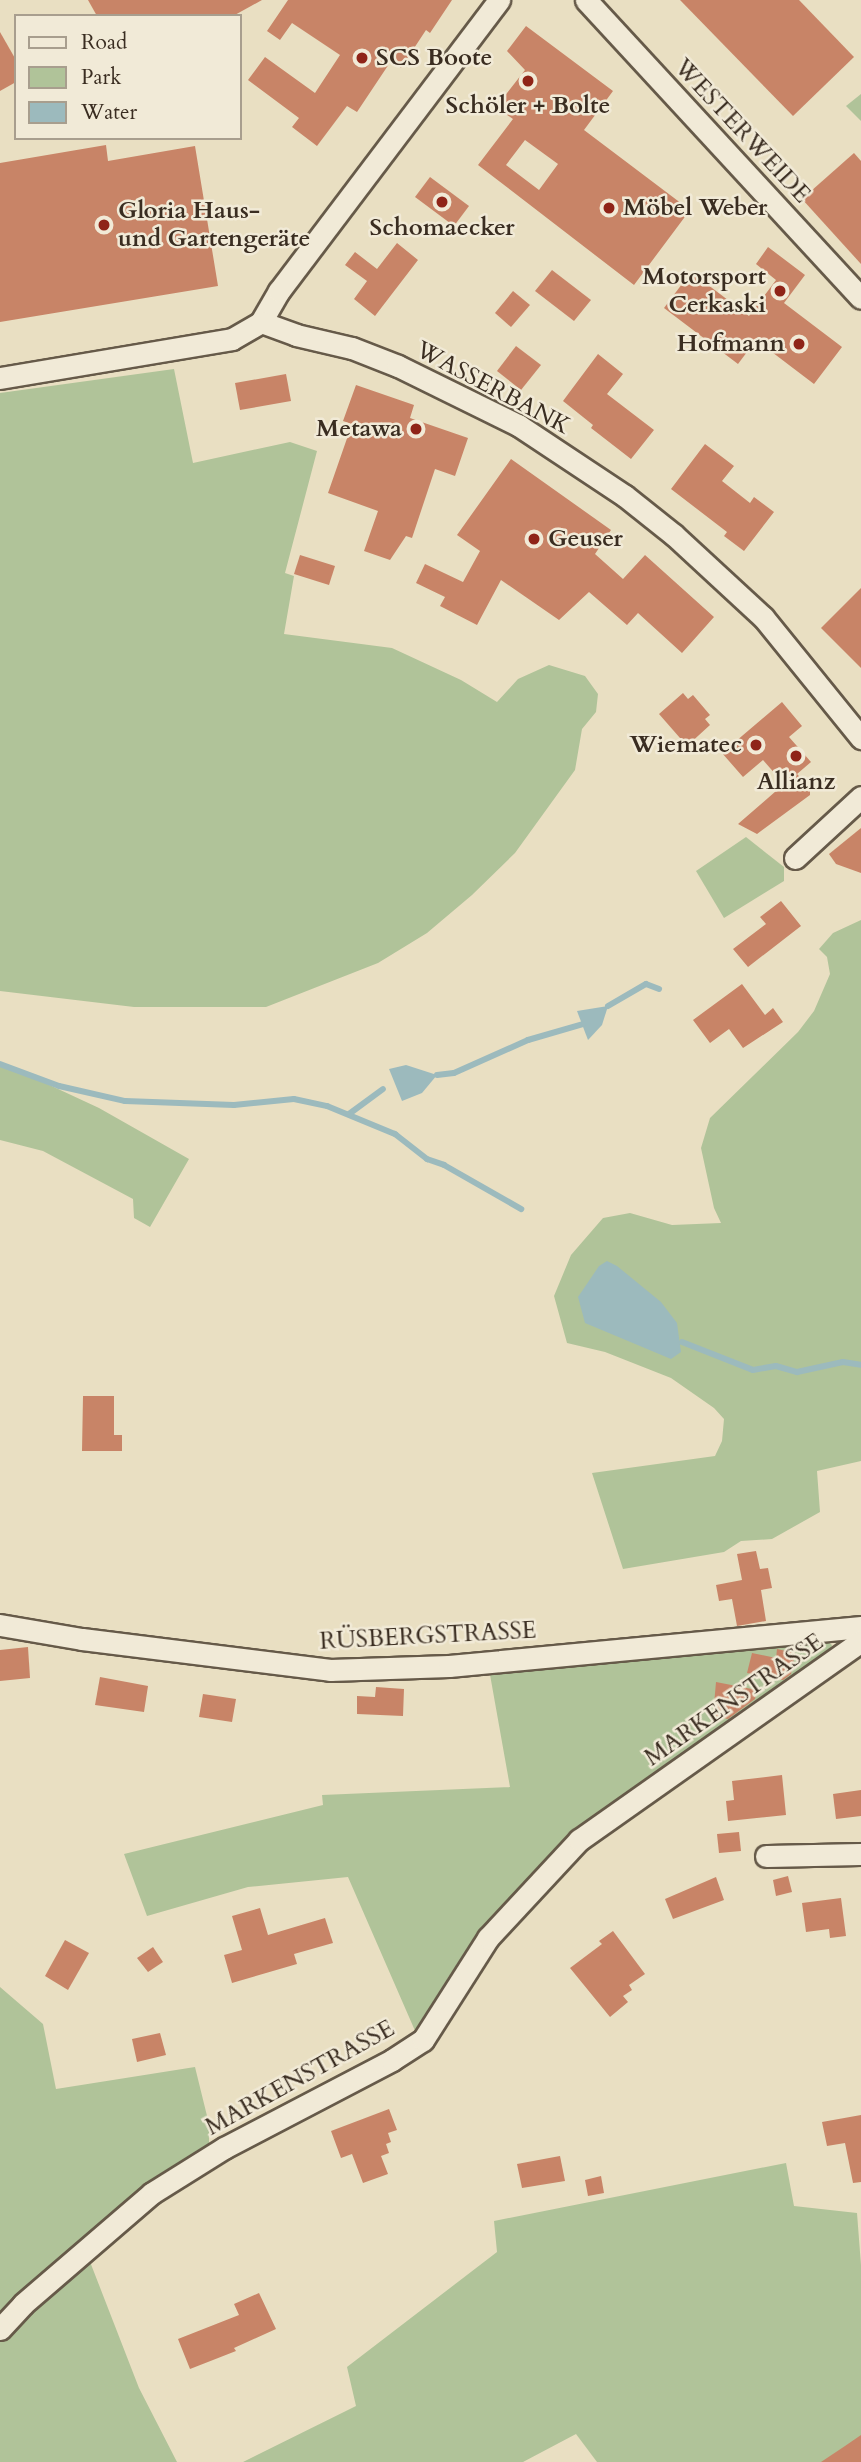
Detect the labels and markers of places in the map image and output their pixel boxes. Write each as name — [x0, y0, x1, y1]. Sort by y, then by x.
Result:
place label: SCS Boote — [376, 44, 492, 72]
marker: SCS Boote — [354, 50, 370, 66]
marker: Schöler + Bolte — [520, 73, 536, 89]
place label: Schöler + Bolte — [446, 92, 610, 120]
marker: Schomaecker — [434, 194, 450, 210]
place label: Möbel Weber — [623, 194, 767, 222]
place label: Gloria Haus- und Gartengeräte — [118, 197, 310, 253]
marker: Möbel Weber — [601, 200, 617, 216]
place label: Schomaecker — [369, 214, 515, 242]
marker: Gloria Haus- und Gartengeräte — [96, 217, 112, 233]
place label: Motorsport Cerkaski — [642, 263, 766, 319]
marker: Motorsport Cerkaski — [772, 283, 788, 299]
place label: Hofmann — [677, 330, 785, 358]
marker: Hofmann — [791, 336, 807, 352]
place label: Metawa — [316, 415, 402, 443]
marker: Metawa — [408, 421, 424, 437]
place label: Geuser — [548, 525, 623, 553]
marker: Geuser — [526, 531, 542, 547]
place label: Wiematec — [629, 731, 742, 759]
marker: Wiematec — [748, 737, 764, 753]
marker: Allianz — [788, 748, 804, 764]
place label: Allianz — [757, 768, 835, 796]

